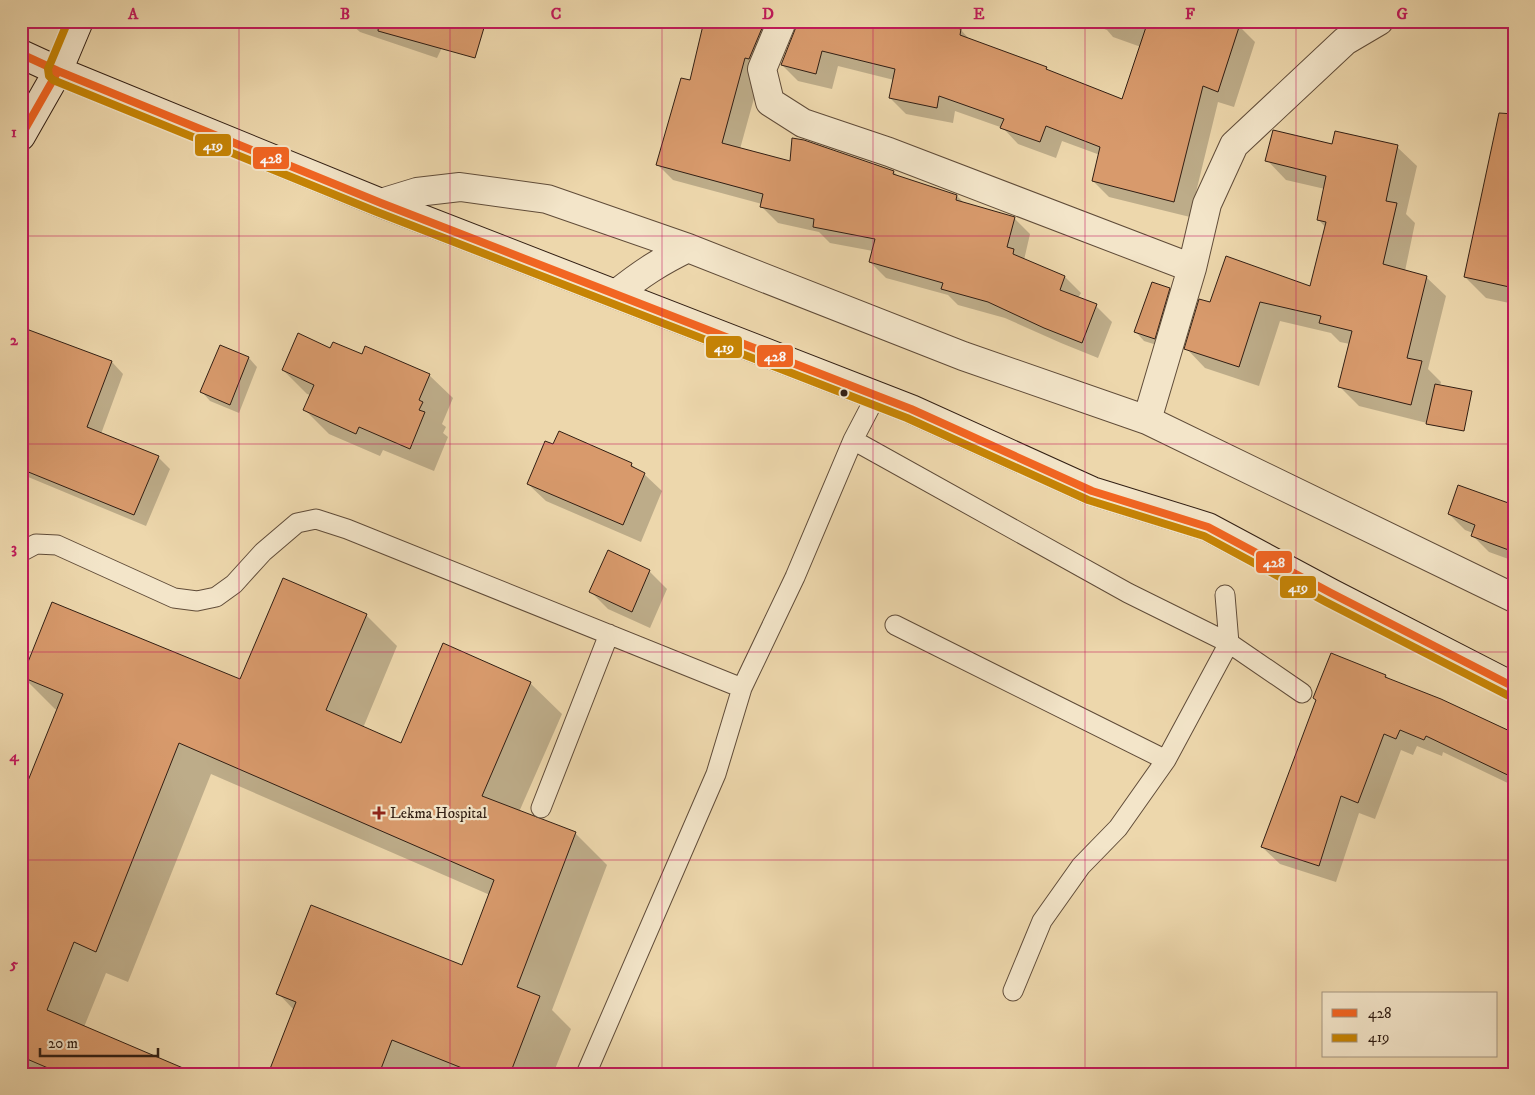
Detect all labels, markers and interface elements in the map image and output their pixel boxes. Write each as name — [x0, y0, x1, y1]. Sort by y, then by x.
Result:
text: A — [127, 4, 139, 24]
text: B — [340, 4, 350, 24]
text: C — [551, 4, 561, 24]
text: D — [762, 4, 774, 24]
text: E — [973, 4, 985, 24]
text: F — [1185, 4, 1195, 24]
text: G — [1396, 4, 1408, 24]
text: 1 — [11, 122, 17, 142]
line badge: 419 — [194, 133, 232, 157]
text: 419 — [202, 137, 223, 155]
line badge: 428 — [252, 146, 290, 170]
text: 428 — [259, 150, 282, 168]
text: 2 — [10, 330, 19, 350]
line badge: 419 — [705, 335, 743, 359]
text: 419 — [713, 339, 734, 357]
line badge: 428 — [756, 344, 794, 368]
text: 428 — [763, 348, 786, 366]
unlabelled marker — [839, 388, 849, 398]
text: 3 — [11, 538, 17, 558]
line badge: 428 — [1255, 550, 1293, 574]
text: 428 — [1262, 554, 1285, 572]
line badge: 419 — [1279, 575, 1317, 599]
text: 419 — [1287, 579, 1308, 597]
text: 4 — [8, 746, 19, 766]
place label: Lekma Hospital — [390, 804, 487, 823]
marker: Lekma Hospital — [372, 806, 386, 820]
text: 5 — [9, 954, 18, 974]
legend — [1322, 992, 1498, 1058]
text: 428 — [1368, 1004, 1392, 1023]
scale bar — [40, 1025, 158, 1057]
text: 419 — [1368, 1028, 1390, 1047]
text: 20 m — [48, 1034, 78, 1053]

